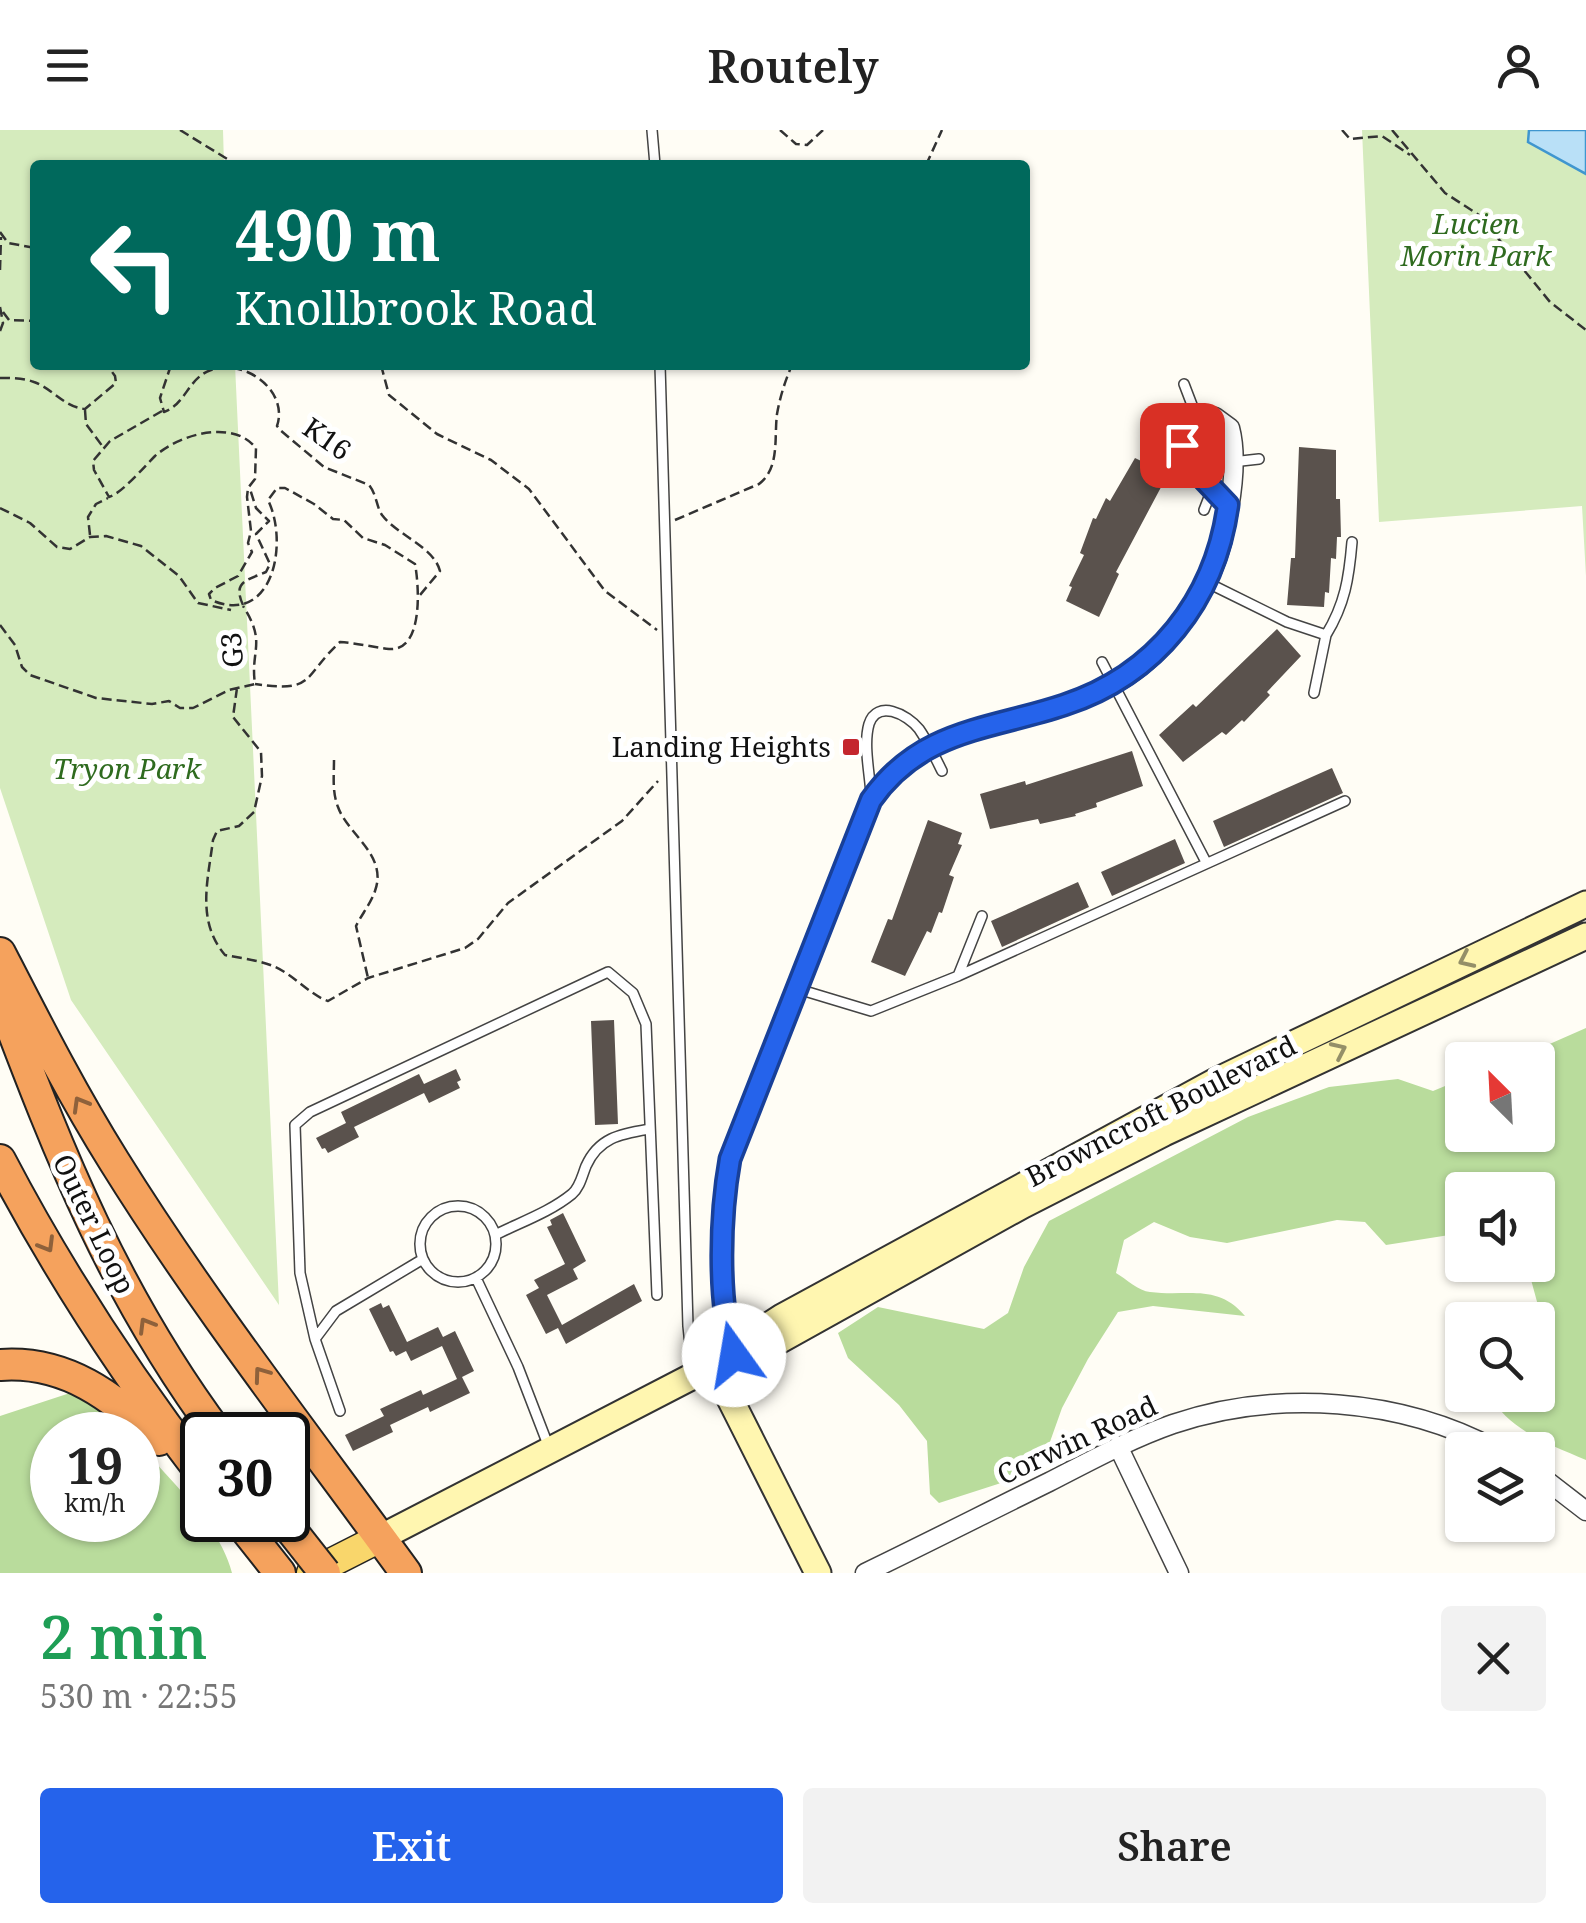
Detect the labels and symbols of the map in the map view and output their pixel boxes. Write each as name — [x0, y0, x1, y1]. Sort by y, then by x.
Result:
park label: Lucien Morin Park — [1400, 204, 1552, 274]
pin — [1140, 403, 1225, 488]
street label: K16 — [296, 408, 359, 468]
street label: G3 — [211, 631, 251, 669]
place label: Landing Heights — [612, 727, 831, 765]
marker: Landing Heights — [840, 736, 862, 758]
park label: Tryon Park — [53, 749, 202, 787]
one-way arrow — [1458, 947, 1476, 967]
street label: Browncroft Boulevard — [1019, 1025, 1302, 1195]
one-way arrow — [1329, 1042, 1347, 1062]
north arrow — [1445, 1042, 1555, 1152]
one-way arrow — [73, 1097, 92, 1115]
street label: Outer Loop — [45, 1147, 145, 1300]
one-way arrow — [35, 1234, 54, 1252]
position arrow — [682, 1303, 786, 1407]
one-way arrow — [139, 1318, 158, 1336]
one-way arrow — [255, 1367, 273, 1385]
street label: Corwin Road — [990, 1385, 1163, 1493]
speed limit sign: 30 — [180, 1412, 310, 1542]

